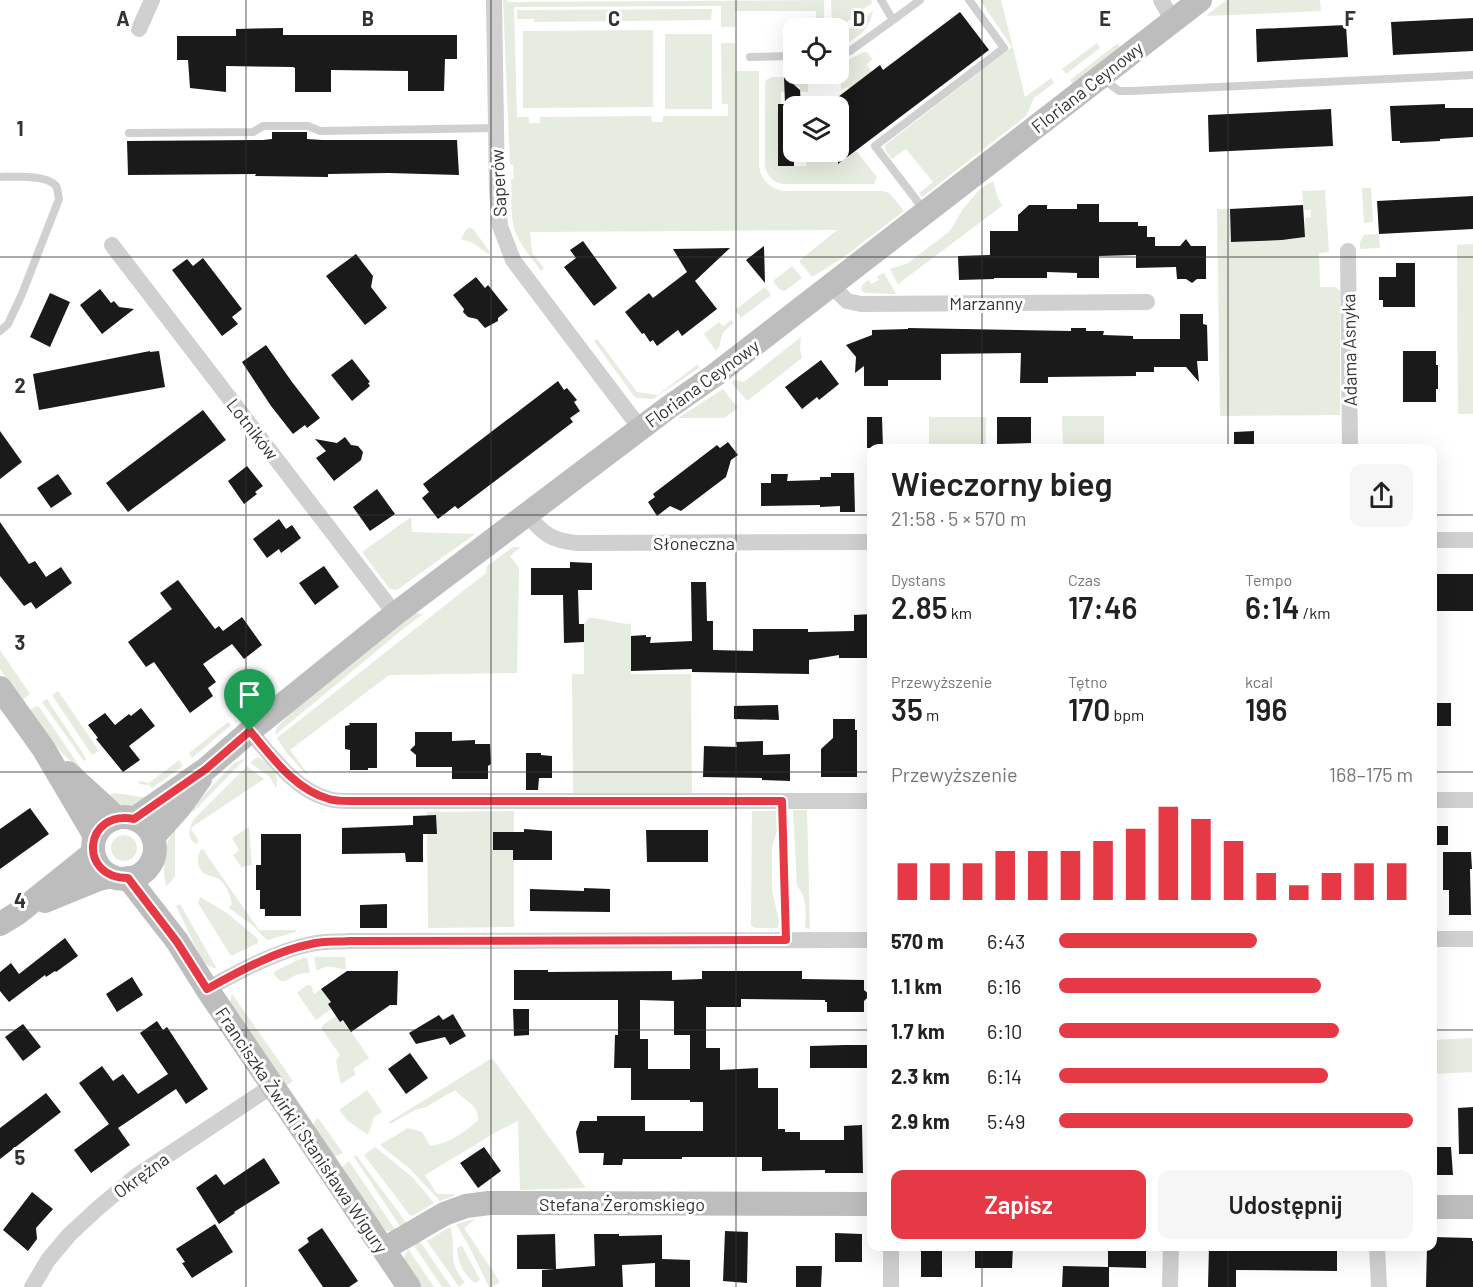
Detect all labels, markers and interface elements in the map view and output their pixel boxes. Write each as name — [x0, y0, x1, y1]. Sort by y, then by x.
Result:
text: A — [116, 6, 130, 30]
text: B — [362, 6, 374, 30]
text: C — [608, 6, 620, 30]
text: D — [853, 6, 865, 30]
text: E — [1099, 6, 1111, 30]
text: F — [1344, 6, 1356, 30]
map controls — [783, 18, 849, 162]
button: locate — [783, 18, 849, 84]
street label: Floriana Ceynowy — [1027, 37, 1147, 137]
button: layers — [783, 96, 849, 162]
text: 1 — [16, 116, 24, 140]
street label: Saperów — [485, 149, 511, 217]
street label: Marzanny — [949, 292, 1023, 314]
street label: Adama Asnyka — [1337, 293, 1361, 407]
street label: Floriana Ceynowy — [641, 334, 763, 432]
text: 2 — [14, 373, 26, 397]
street label: Lotników — [222, 394, 284, 464]
text: Wieczorny bieg — [891, 463, 1113, 503]
button: share — [1350, 464, 1413, 527]
text: 21:58 · 5 × 570 m — [891, 506, 1026, 530]
street label: Słoneczna — [653, 532, 735, 554]
text: Dystans — [891, 570, 946, 589]
text: Czas — [1068, 570, 1101, 589]
text: Tempo — [1245, 570, 1292, 589]
text: 2.85 — [891, 589, 948, 625]
text: 17:46 — [1068, 589, 1137, 625]
text: 6:14 — [1245, 589, 1300, 625]
text: km — [948, 603, 972, 622]
text: /km — [1300, 603, 1331, 622]
text: 3 — [15, 630, 25, 654]
pin — [224, 669, 275, 731]
text: Przewyższenie — [891, 672, 992, 691]
text: Tętno — [1068, 672, 1107, 691]
text: kcal — [1245, 672, 1273, 691]
icon: arrive — [233, 678, 266, 711]
text: 35 — [891, 691, 923, 727]
text: 170 — [1068, 691, 1110, 727]
text: 196 — [1245, 691, 1287, 727]
text: m — [923, 705, 939, 724]
text: bpm — [1110, 705, 1144, 724]
text: Przewyższenie — [891, 762, 1018, 786]
text: 168–175 m — [1329, 762, 1413, 786]
text: 4 — [14, 888, 26, 912]
text: 570 m — [891, 929, 944, 953]
text: 6:43 — [987, 929, 1025, 953]
text: 1.1 km — [891, 974, 942, 998]
text: 6:16 — [987, 974, 1021, 998]
street label: Franciszka Żwirki i Stanisława Wigury — [211, 1003, 393, 1257]
text: 1.7 km — [891, 1019, 945, 1043]
text: 6:10 — [987, 1019, 1022, 1043]
text: 2.3 km — [891, 1064, 950, 1088]
text: 6:14 — [987, 1064, 1022, 1088]
text: 2.9 km — [891, 1109, 950, 1133]
text: 5:49 — [987, 1109, 1026, 1133]
text: 5 — [15, 1145, 26, 1169]
street label: Okrężna — [109, 1148, 173, 1202]
button: Zapisz — [891, 1170, 1146, 1239]
button: Udostępnij — [1158, 1170, 1413, 1239]
street label: Stefana Żeromskiego — [539, 1193, 705, 1215]

